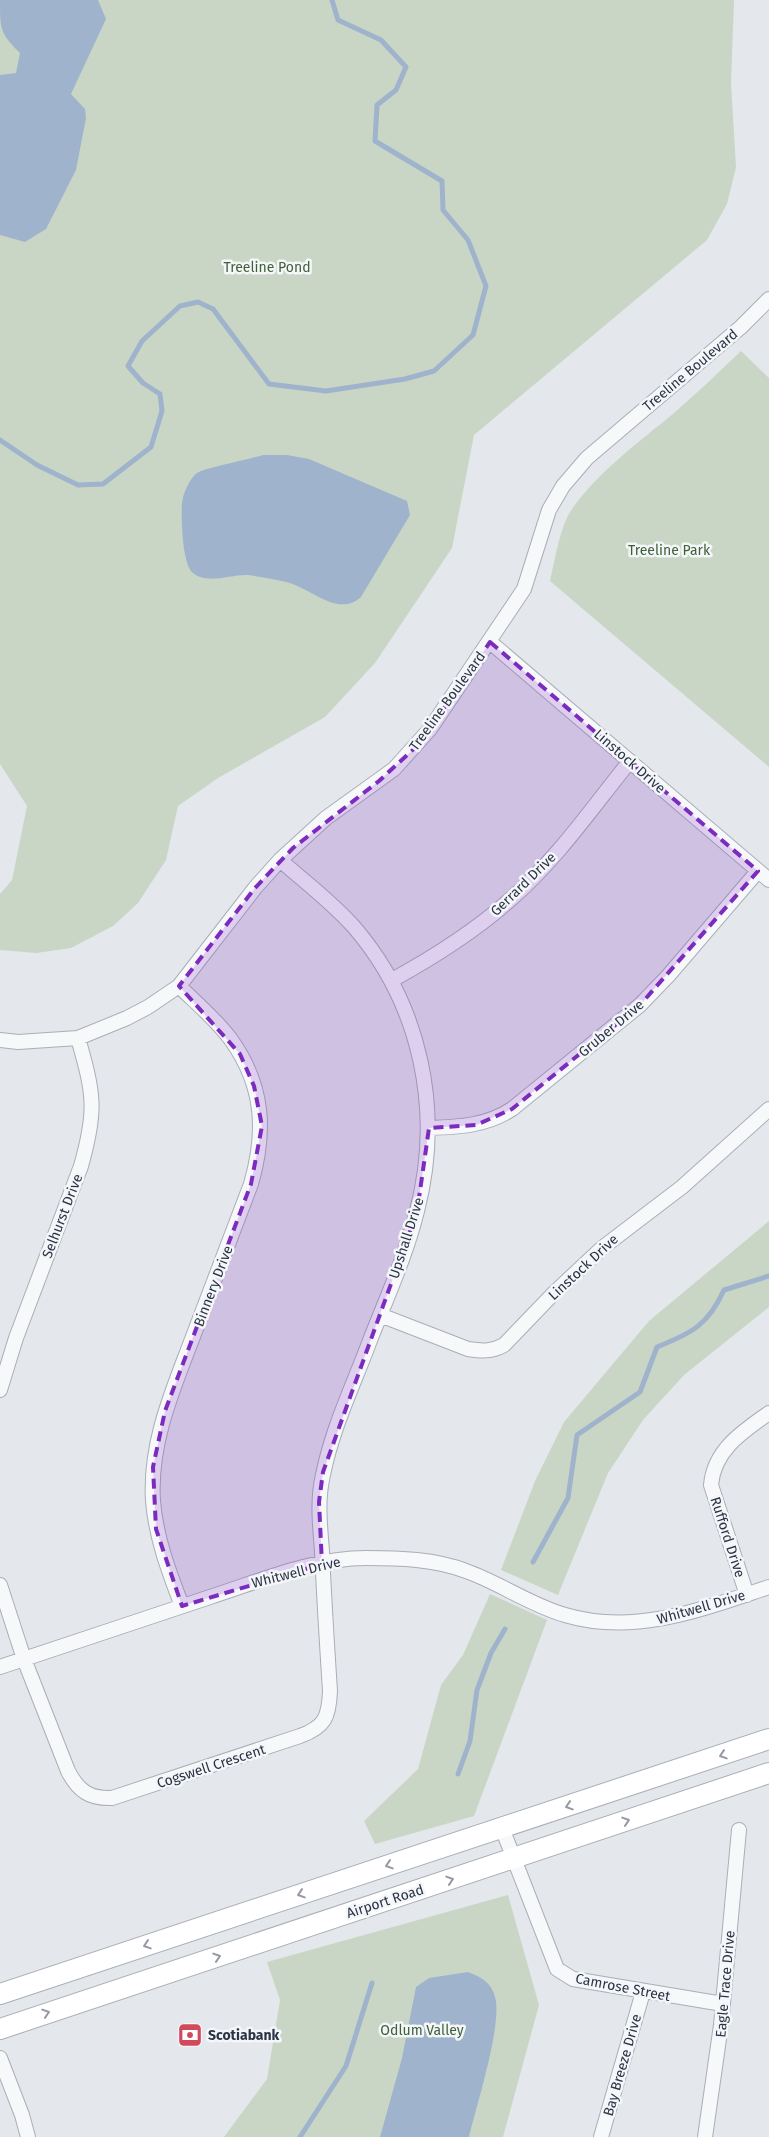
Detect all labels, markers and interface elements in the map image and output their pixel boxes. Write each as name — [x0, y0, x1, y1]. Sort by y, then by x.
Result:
park label: Treeline Pond — [223, 259, 311, 276]
street label: Treeline Boulevard — [639, 326, 741, 415]
park label: Treeline Park — [628, 542, 711, 559]
street label: Treeline Boulevard — [406, 648, 489, 754]
street label: Linstock Drive — [590, 726, 669, 797]
street label: Gerrard Drive — [487, 849, 560, 920]
street label: Gruber Drive — [575, 996, 648, 1061]
street label: Selhurst Drive — [39, 1172, 86, 1261]
street label: Upshall Drive — [385, 1195, 428, 1281]
street label: Linstock Drive — [545, 1231, 622, 1304]
street label: Binnery Drive — [190, 1243, 237, 1329]
street label: Rufford Drive — [706, 1495, 749, 1580]
street label: Whitwell Drive — [250, 1553, 342, 1592]
street label: Whitwell Drive — [655, 1587, 747, 1628]
street label: Cogswell Crescent — [155, 1741, 268, 1792]
one-way arrow — [719, 1749, 727, 1759]
one-way arrow — [565, 1800, 573, 1810]
one-way arrow — [621, 1817, 630, 1827]
one-way arrow — [386, 1859, 394, 1869]
one-way arrow — [445, 1875, 453, 1885]
street label: Airport Road — [344, 1881, 426, 1922]
one-way arrow — [298, 1889, 306, 1899]
street label: Eagle Trace Drive — [712, 1930, 739, 2038]
one-way arrow — [143, 1940, 152, 1950]
one-way arrow — [212, 1952, 221, 1962]
street label: Camrose Street — [574, 1970, 673, 2005]
one-way arrow — [42, 2009, 50, 2019]
street label: Bay Breeze Drive — [600, 2012, 645, 2118]
bank icon: Scotiabank — [177, 2022, 203, 2048]
park label: Odlum Valley — [380, 2022, 464, 2039]
place label: Scotiabank — [208, 2027, 280, 2044]

